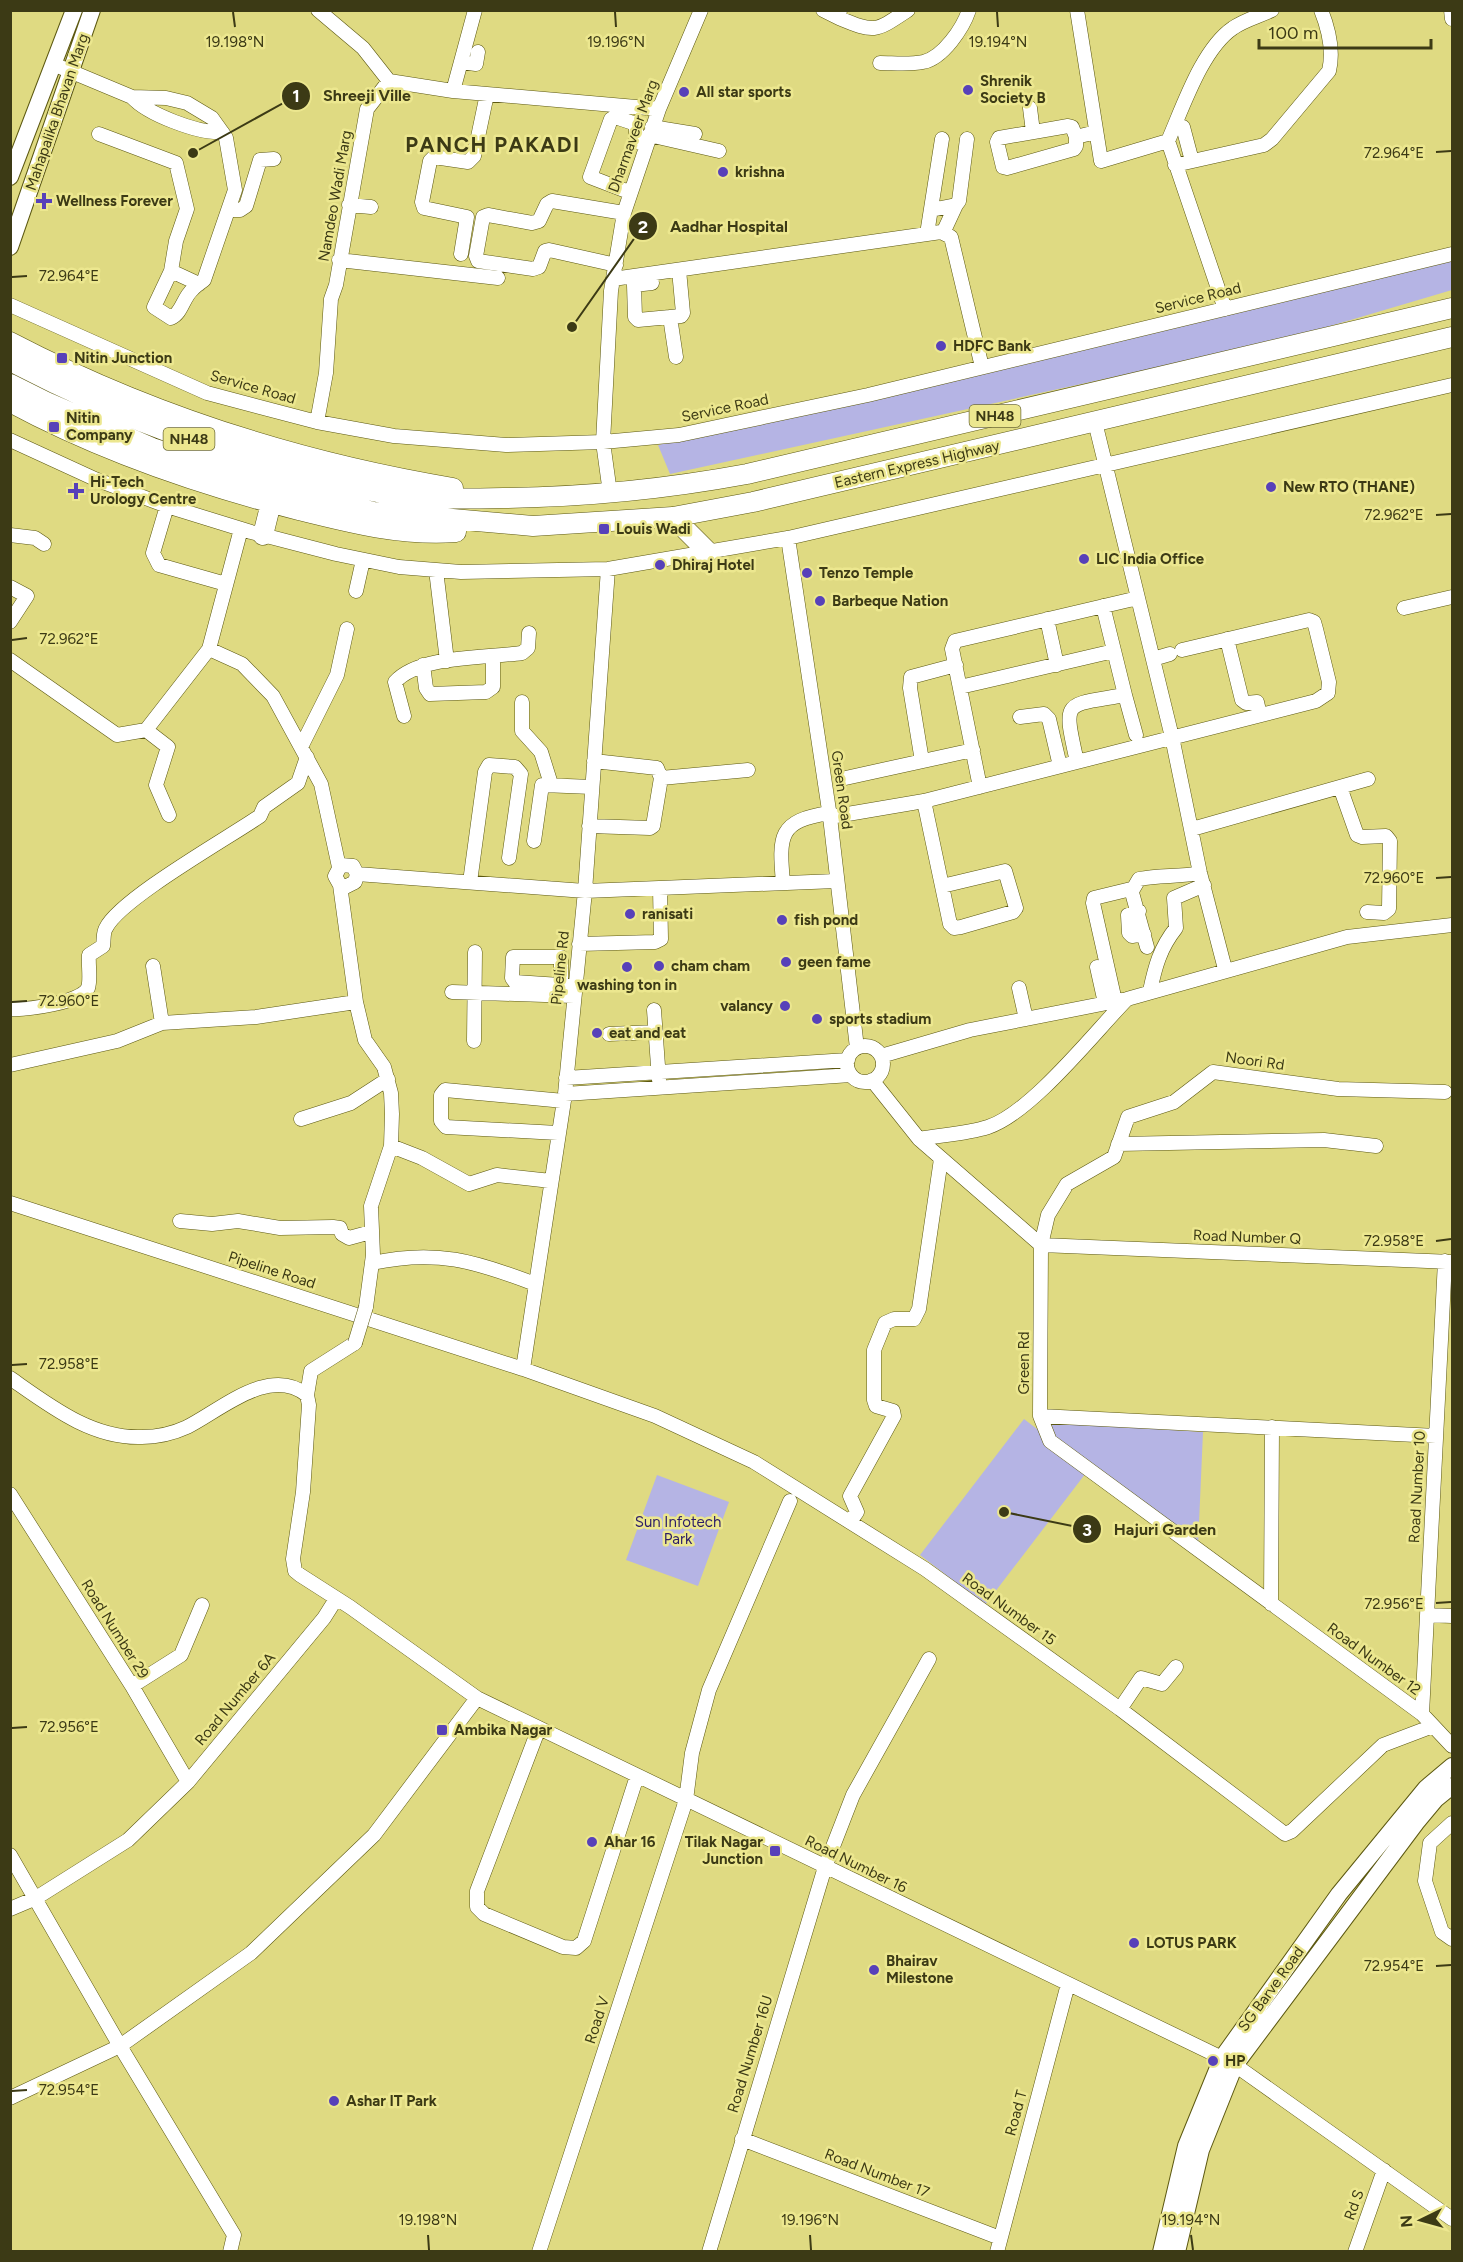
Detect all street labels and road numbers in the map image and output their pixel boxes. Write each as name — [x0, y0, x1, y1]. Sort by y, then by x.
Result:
street label: Mahapalika Bhavan Marg — [22, 31, 92, 193]
street label: Dharmaveer Marg — [604, 77, 662, 195]
street label: Namdeo Wadi Marg — [315, 129, 355, 263]
street label: Service Road — [1153, 279, 1243, 317]
street label: Service Road — [208, 366, 298, 408]
street label: Service Road — [680, 390, 770, 426]
road number: NH48 — [970, 405, 1020, 427]
road number: NH48 — [164, 428, 214, 450]
street label: Eastern Express Highway — [833, 436, 1002, 492]
street label: Green Road — [828, 749, 856, 831]
street label: Pipeline Rd — [547, 930, 573, 1006]
street label: Noori Rd — [1224, 1048, 1286, 1074]
street label: Road Number Q — [1193, 1226, 1301, 1248]
street label: Pipeline Road — [226, 1247, 318, 1293]
street label: Green Rd — [1015, 1331, 1033, 1395]
street label: Road Number 10 — [1405, 1430, 1429, 1544]
street label: Road Number 15 — [959, 1569, 1059, 1649]
street label: Road Number 29 — [77, 1576, 153, 1682]
street label: Road Number 12 — [1324, 1619, 1424, 1699]
street label: Road Number 6A — [191, 1649, 279, 1749]
street label: Road Number 16 — [802, 1831, 910, 1897]
street label: SG Barve Road — [1234, 1943, 1308, 2035]
street label: Road Number 16U — [724, 1993, 776, 2115]
street label: Road V — [581, 1994, 613, 2046]
street label: Road T — [1001, 2088, 1031, 2138]
street label: Road Number 17 — [822, 2145, 932, 2201]
street label: Rd S — [1340, 2187, 1368, 2223]

